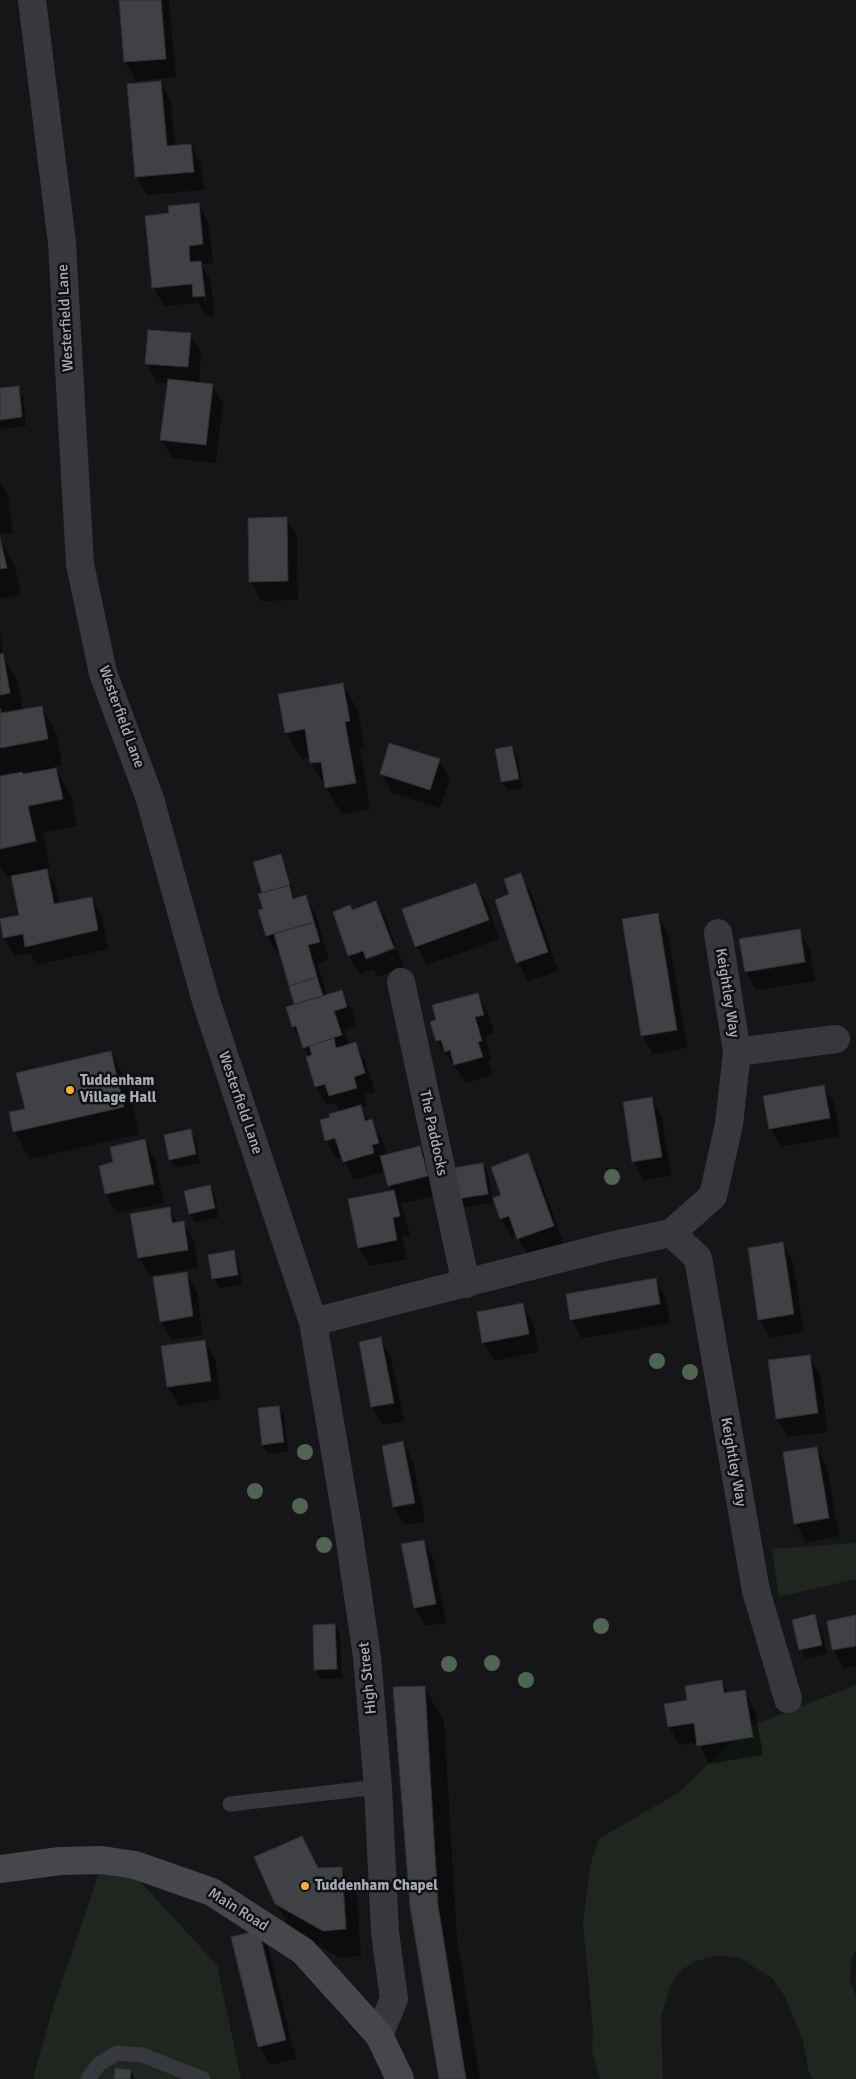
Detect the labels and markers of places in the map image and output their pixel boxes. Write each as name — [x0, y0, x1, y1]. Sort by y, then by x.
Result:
place label: Tuddenham Village Hall — [80, 1072, 157, 1107]
marker: Tuddenham Village Hall — [64, 1084, 76, 1096]
place label: Tuddenham Chapel — [315, 1877, 438, 1895]
marker: Tuddenham Chapel — [299, 1880, 311, 1892]

